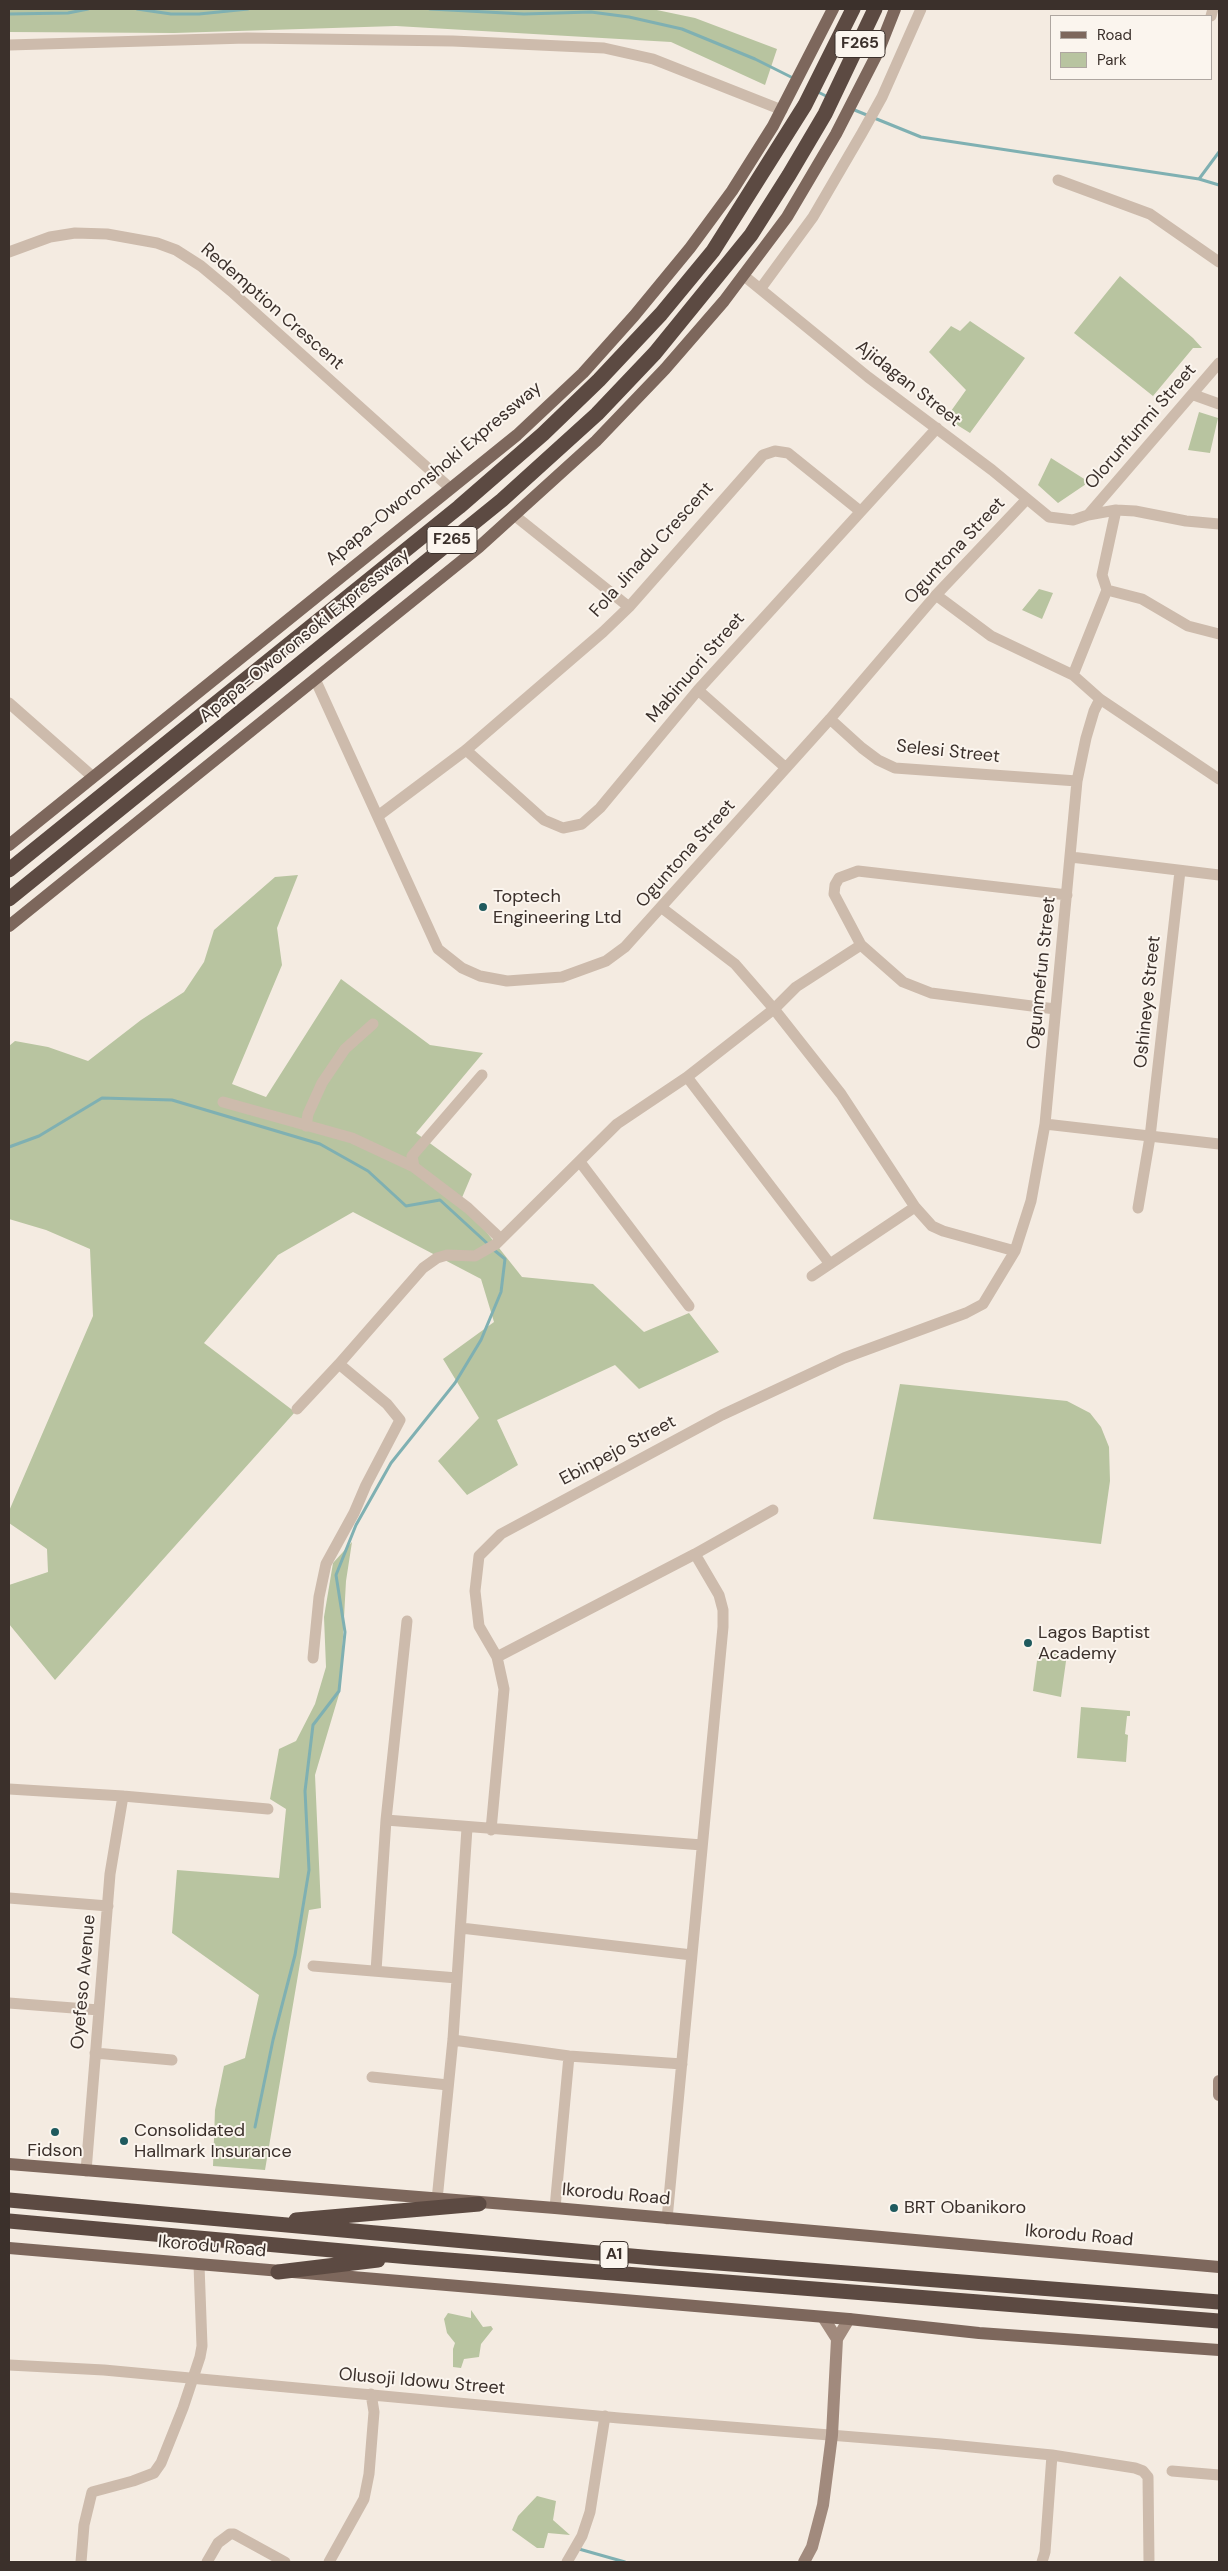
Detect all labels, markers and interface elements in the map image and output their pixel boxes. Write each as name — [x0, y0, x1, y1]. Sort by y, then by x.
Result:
legend — [1050, 15, 1213, 80]
text: Road — [1097, 25, 1132, 45]
road number: F265 — [835, 31, 885, 58]
text: Park — [1097, 50, 1127, 70]
street label: Redemption Crescent — [196, 239, 348, 375]
street label: Ajidagan Street — [851, 336, 965, 432]
street label: Olorunfunmi Street — [1081, 360, 1201, 494]
street label: Apapa-Oworonshoki Expressway — [322, 377, 546, 571]
street label: Fola Jinadu Crescent — [586, 478, 718, 622]
street label: Oguntona Street — [900, 493, 1010, 609]
road number: F265 — [427, 526, 477, 554]
street label: Apapa-Oworonsoki Expressway — [195, 544, 415, 728]
street label: Mabinuori Street — [642, 609, 750, 727]
street label: Selesi Street — [895, 736, 1001, 768]
street label: Oguntona Street — [632, 795, 740, 913]
place label: Toptech Engineering Ltd — [493, 886, 621, 929]
street label: Ogunmefun Street — [1023, 896, 1061, 1050]
marker: Toptech Engineering Ltd — [477, 901, 489, 913]
street label: Oshineye Street — [1130, 935, 1166, 1069]
street label: Ebinpejo Street — [556, 1411, 680, 1491]
place label: Lagos Baptist Academy — [1038, 1622, 1150, 1665]
marker: Lagos Baptist Academy — [1022, 1637, 1034, 1649]
street label: Oyefeso Avenue — [67, 1914, 101, 2050]
place label: Consolidated Hallmark Insurance — [134, 2120, 292, 2162]
marker: Fidson — [49, 2126, 61, 2138]
marker: Consolidated Hallmark Insurance — [118, 2135, 130, 2147]
place label: Fidson — [27, 2140, 83, 2162]
street label: Ikorodu Road — [561, 2180, 671, 2210]
place label: BRT Obanikoro — [904, 2197, 1026, 2219]
marker: BRT Obanikoro — [888, 2202, 900, 2214]
street label: Ikorodu Road — [1024, 2221, 1134, 2251]
street label: Ikorodu Road — [157, 2232, 267, 2262]
road number: A1 — [600, 2242, 628, 2268]
street label: Olusoji Idowu Street — [338, 2364, 506, 2400]

